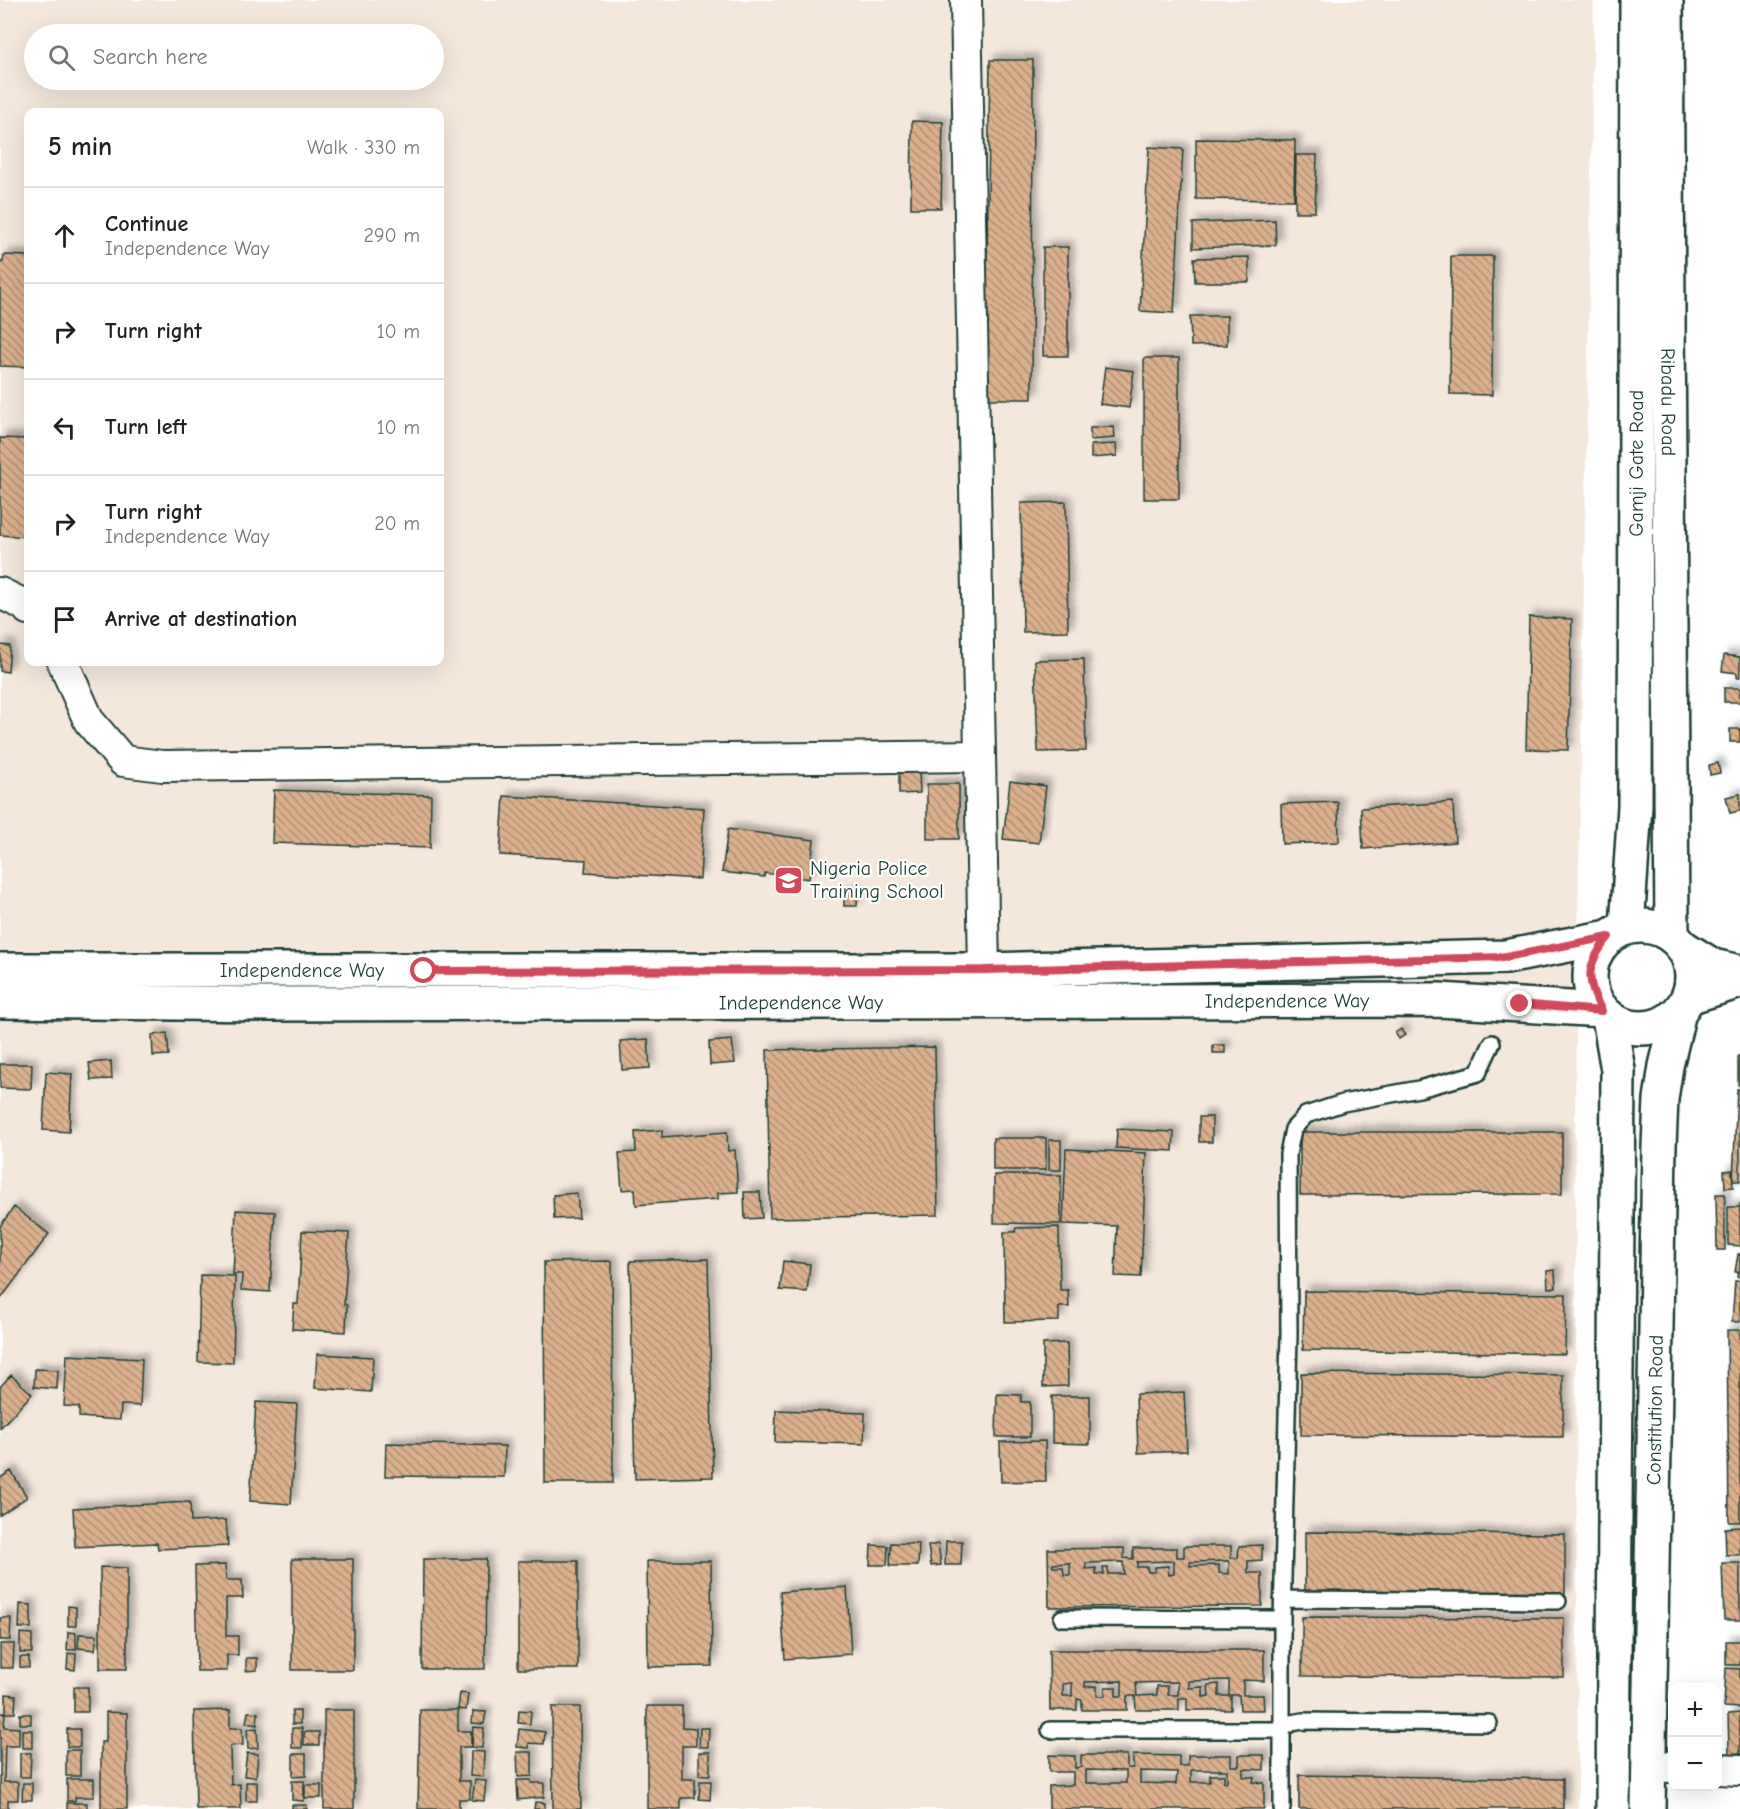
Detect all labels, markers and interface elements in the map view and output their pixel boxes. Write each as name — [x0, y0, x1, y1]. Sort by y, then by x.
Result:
search box — [24, 24, 444, 90]
icon: search — [45, 41, 78, 74]
text: Search here — [93, 44, 208, 70]
text: 5 min — [48, 132, 112, 162]
text: Walk · 330 m — [307, 136, 420, 159]
text: Continue — [105, 211, 188, 237]
icon: ahead — [48, 219, 81, 252]
text: 290 m — [364, 224, 420, 247]
text: Independence Way — [105, 237, 269, 260]
icon: right — [48, 315, 81, 348]
text: Turn right — [105, 318, 202, 344]
text: 10 m — [377, 320, 420, 343]
street label: Ribadu Road — [1657, 348, 1680, 456]
street label: Gamji Gate Road — [1624, 390, 1648, 537]
icon: left — [48, 411, 81, 444]
text: Turn left — [105, 414, 187, 440]
text: 10 m — [377, 416, 420, 439]
text: Turn right — [105, 499, 202, 525]
icon: right — [48, 507, 81, 540]
text: 20 m — [374, 512, 420, 535]
text: Independence Way — [105, 525, 269, 548]
icon: arrive — [48, 603, 81, 636]
text: Arrive at destination — [105, 606, 297, 632]
place label: Nigeria Police Training School — [810, 857, 944, 903]
school or university icon: Nigeria Police Training School — [773, 864, 805, 896]
route start — [410, 957, 436, 983]
street label: Independence Way — [220, 959, 384, 982]
street label: Independence Way — [1205, 989, 1369, 1012]
street label: Independence Way — [719, 990, 883, 1014]
route end — [1506, 990, 1532, 1016]
street label: Constitution Road — [1642, 1335, 1667, 1485]
map controls — [1668, 1683, 1722, 1791]
button: + — [1668, 1683, 1722, 1737]
button: − — [1668, 1737, 1722, 1791]

